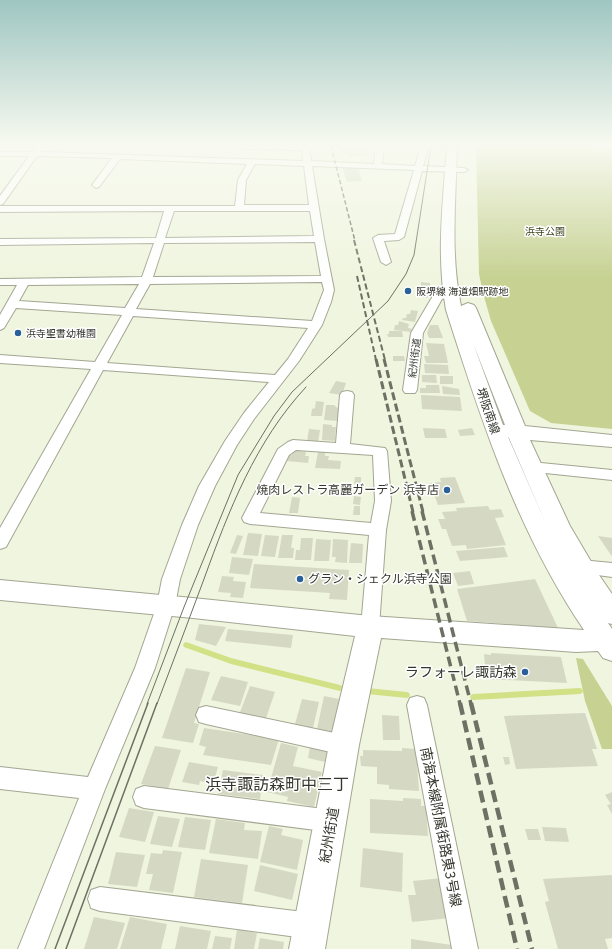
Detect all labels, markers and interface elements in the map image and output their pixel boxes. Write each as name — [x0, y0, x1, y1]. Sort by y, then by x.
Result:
park label: 浜寺公園 — [525, 225, 565, 238]
place label: 阪堺線 海道畑駅跡地 — [416, 285, 509, 298]
marker: 阪堺線 海道畑駅跡地 — [403, 286, 413, 296]
place label: 浜寺聖書幼稚園 — [26, 327, 96, 340]
marker: 浜寺聖書幼稚園 — [13, 328, 23, 338]
street label: 紀州街道 — [406, 337, 423, 379]
street label: 堺阪南線 — [474, 386, 503, 436]
place label: 焼肉レストラ高麗ガーデン 浜寺店 — [256, 482, 439, 497]
marker: 焼肉レストラ高麗ガーデン 浜寺店 — [442, 485, 452, 495]
place label: グラン・シェクル浜寺公園 — [308, 571, 452, 586]
marker: グラン・シェクル浜寺公園 — [295, 574, 305, 584]
place label: ラフォーレ諏訪森 — [405, 663, 517, 681]
marker: ラフォーレ諏訪森 — [520, 667, 530, 677]
street label: 南海本線附属街路東3号線 — [417, 746, 465, 908]
district label: 浜寺諏訪森町中三丁 — [205, 774, 349, 794]
street label: 紀州街道 — [315, 806, 343, 864]

